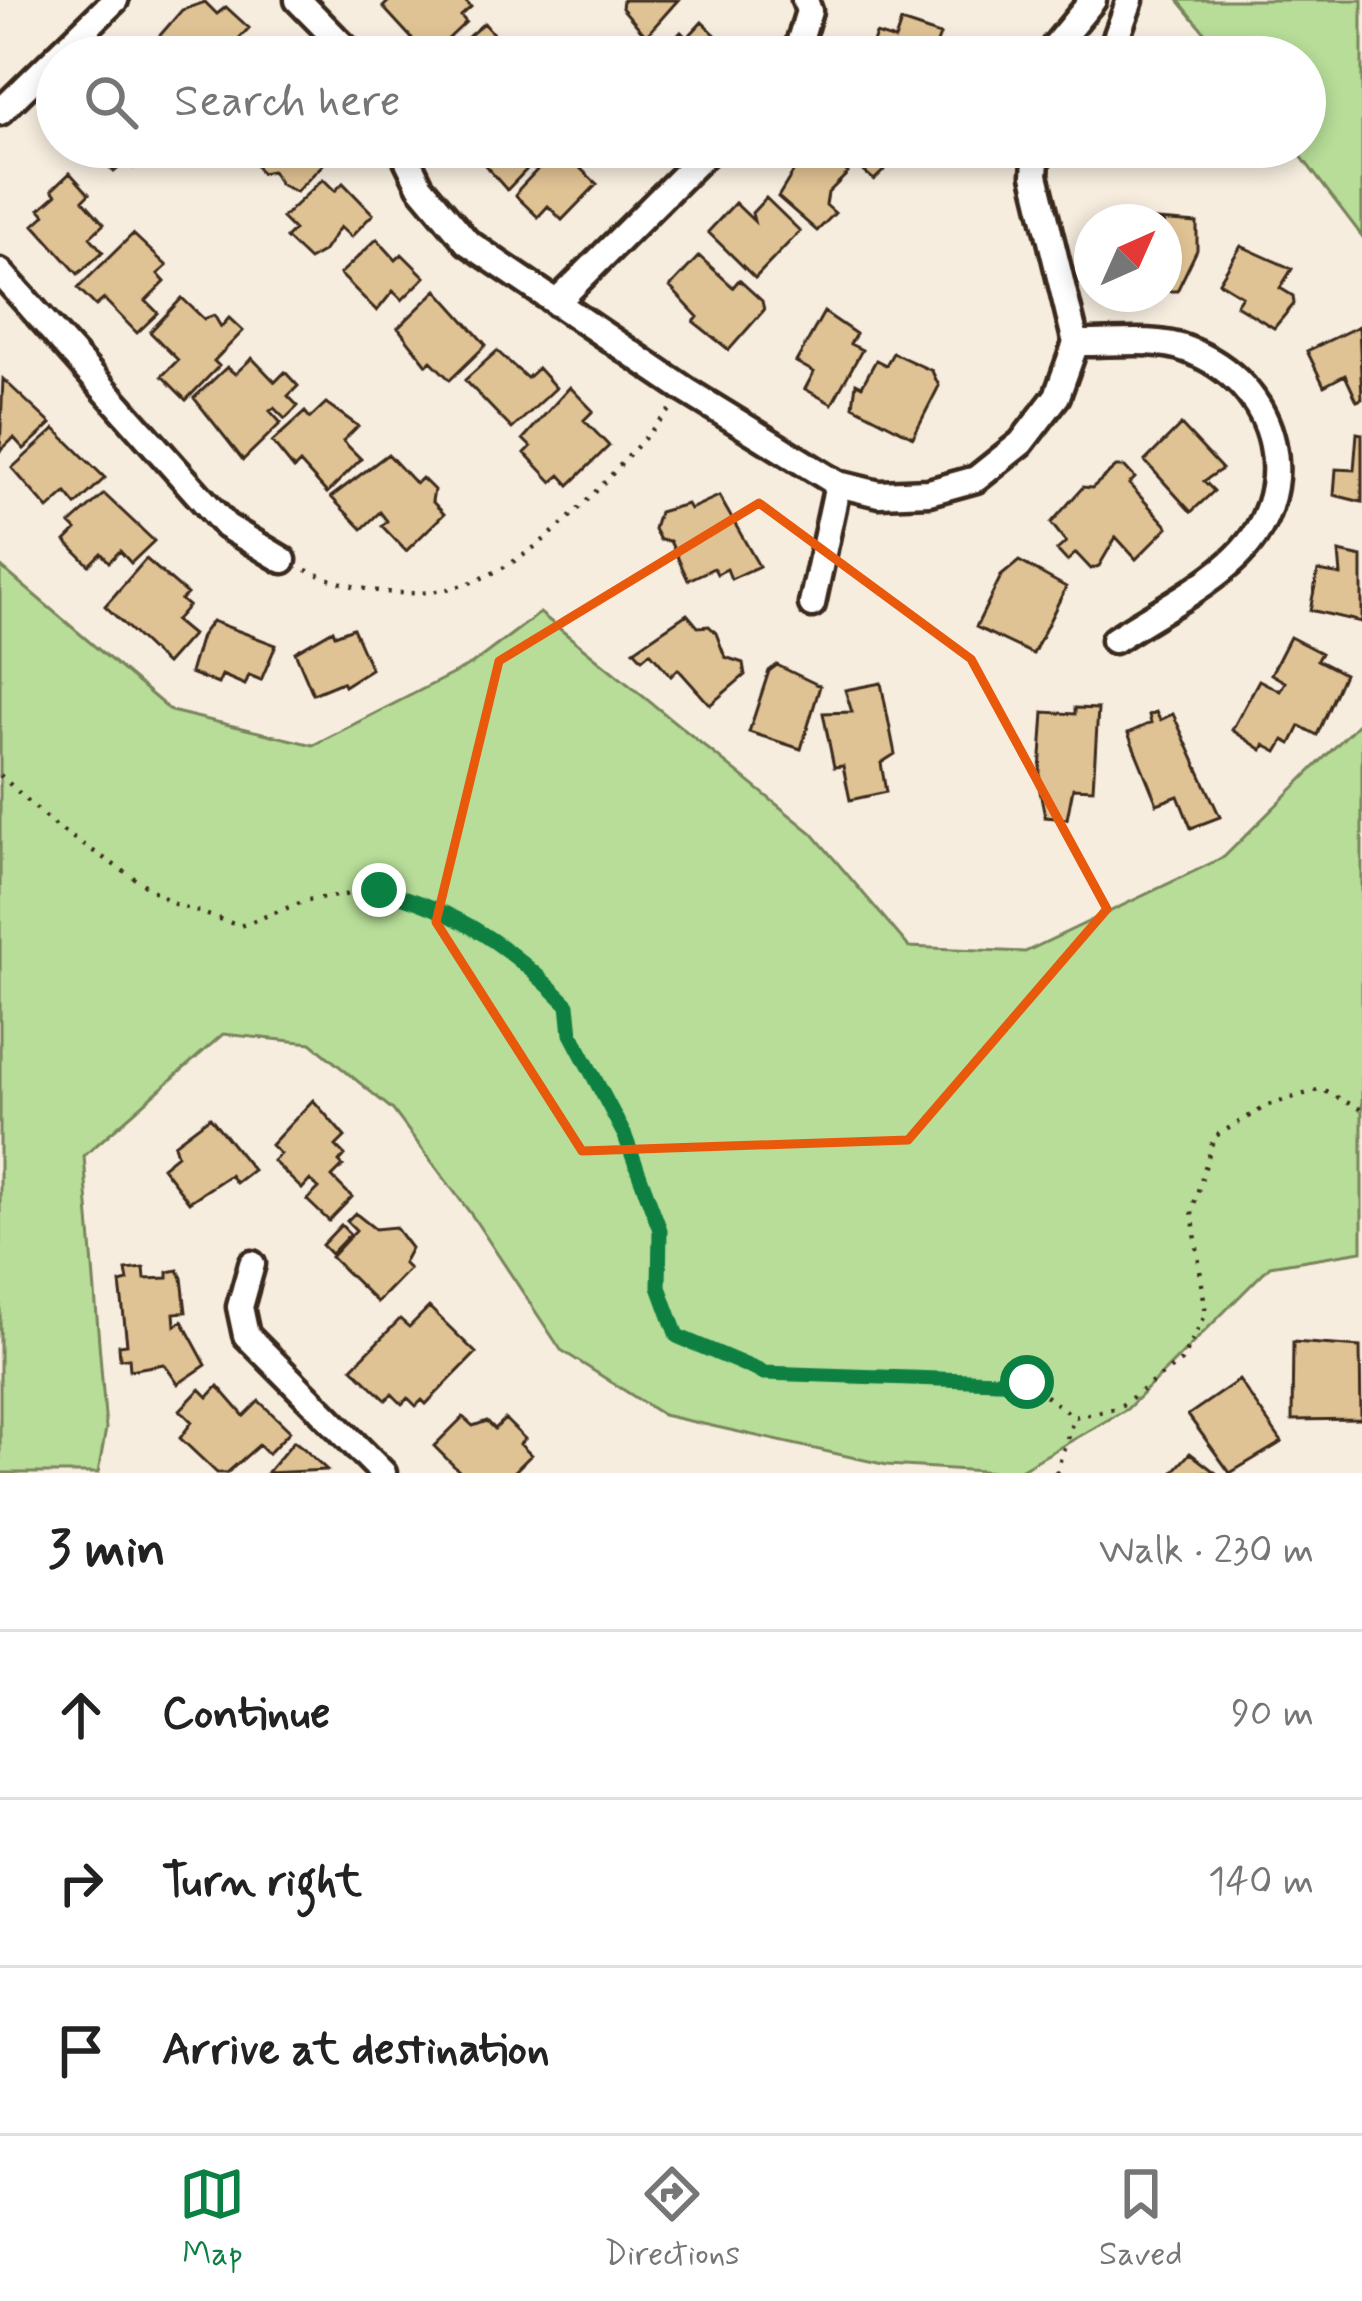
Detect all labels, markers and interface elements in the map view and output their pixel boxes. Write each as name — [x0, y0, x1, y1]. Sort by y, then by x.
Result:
search box — [36, 36, 1326, 168]
icon: search — [78, 69, 144, 135]
text: Search here — [174, 73, 401, 132]
north arrow — [1074, 204, 1182, 312]
route end — [352, 863, 406, 917]
route start — [1000, 1355, 1054, 1409]
text: 3 min — [48, 1518, 166, 1584]
text: Walk · 230 m — [1099, 1526, 1314, 1577]
icon: ahead — [48, 1682, 114, 1748]
text: Continue — [162, 1685, 330, 1744]
text: 90 m — [1231, 1689, 1314, 1740]
icon: right — [48, 1850, 114, 1916]
text: Turn right — [162, 1853, 362, 1912]
text: 140 m — [1208, 1857, 1314, 1908]
icon: arrive — [48, 2018, 114, 2084]
text: Arrive at destination — [162, 2021, 550, 2080]
tab: Map — [179, 2161, 245, 2277]
tab: Directions — [604, 2161, 740, 2277]
tab: Saved — [1099, 2161, 1183, 2277]

